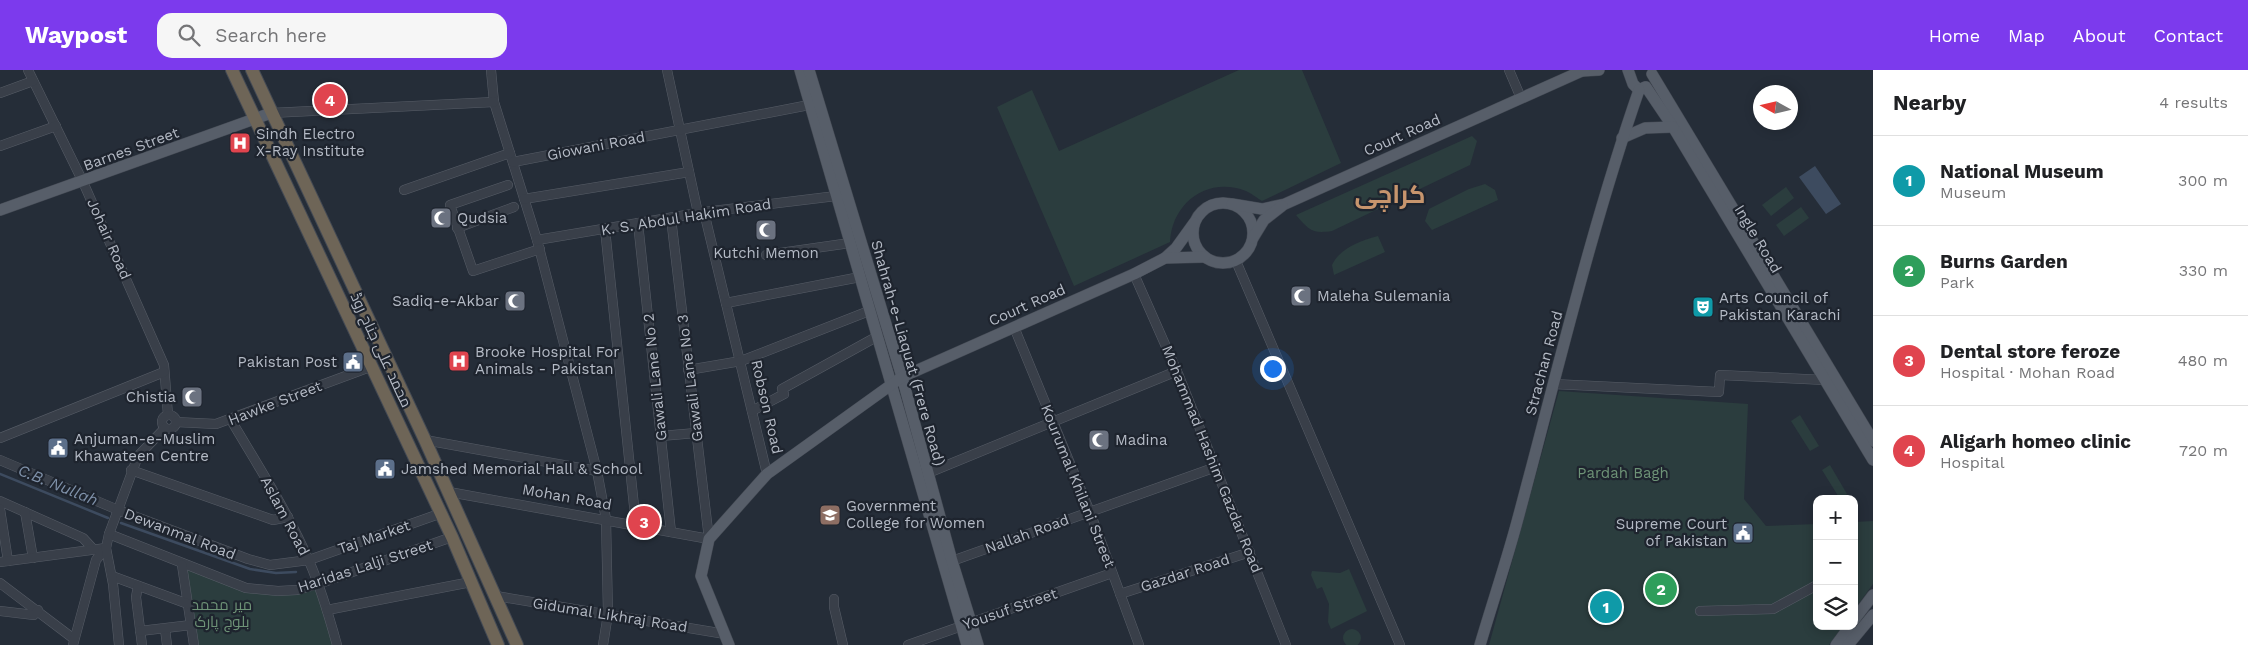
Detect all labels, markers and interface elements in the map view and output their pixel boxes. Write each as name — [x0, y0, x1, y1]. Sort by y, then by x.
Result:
search box — [157, 13, 507, 58]
text: Waypost — [25, 21, 127, 49]
icon: search — [175, 21, 203, 49]
text: Search here — [215, 24, 327, 47]
text: Home — [1929, 25, 1980, 46]
text: Map — [2008, 25, 2045, 46]
text: About — [2073, 25, 2125, 46]
text: Contact — [2153, 25, 2223, 46]
pin: 4 — [314, 81, 346, 119]
north arrow — [1753, 85, 1798, 130]
text: Nearby — [1893, 90, 1966, 115]
text: 4 results — [2159, 93, 2228, 112]
street label: Court Road — [1361, 110, 1443, 160]
street label: Barnes Street — [81, 123, 182, 175]
place label: Sindh Electro X-Ray Institute — [256, 125, 365, 160]
street label: Giowani Road — [545, 128, 647, 164]
hospital icon: Sindh Electro X-Ray Institute — [228, 131, 252, 155]
text: National Museum — [1940, 160, 2104, 183]
text: 1 — [1906, 171, 1912, 190]
text: 300 m — [2178, 171, 2228, 190]
district label: کراچی — [1354, 180, 1426, 212]
text: Museum — [1940, 183, 2006, 202]
street label: K. S. Abdul Hakim Road — [600, 195, 772, 239]
street label: Johair Road — [83, 196, 135, 282]
street label: Ingle Road — [1731, 202, 1785, 276]
mosque icon: Qudsia — [429, 206, 453, 230]
place label: Qudsia — [457, 209, 508, 227]
mosque icon: Kutchi Memon — [754, 218, 778, 242]
street label: Shahrah-e-Liaquat (Frere Road) — [867, 238, 949, 468]
place label: Kutchi Memon — [713, 244, 819, 262]
text: Burns Garden — [1940, 250, 2068, 273]
text: 2 — [1904, 261, 1914, 280]
text: 330 m — [2179, 261, 2228, 280]
text: Park — [1940, 273, 1974, 292]
street label: Court Road — [986, 280, 1068, 330]
mosque icon: Maleha Sulemania — [1289, 284, 1313, 308]
place label: Maleha Sulemania — [1317, 287, 1451, 305]
mosque icon: Sadiq-e-Akbar — [503, 289, 527, 313]
place label: Arts Council of Pakistan Karachi — [1719, 289, 1840, 324]
street label: محمد علی جناح روڈ — [345, 290, 415, 411]
place label: Sadiq-e-Akbar — [392, 292, 499, 310]
theatre icon: Arts Council of Pakistan Karachi — [1691, 295, 1715, 319]
street label: Strachan Road — [1521, 309, 1567, 417]
street label: Gawali Lane No 2 — [639, 312, 671, 442]
street label: Gawali Lane No 3 — [673, 313, 707, 443]
text: Dental store feroze — [1940, 340, 2120, 363]
street label: Mohammad Hashim Gazdar Road — [1158, 342, 1266, 576]
place label: Brooke Hospital For Animals - Pakistan — [475, 343, 619, 378]
hospital icon: Brooke Hospital For Animals - Pakistan — [447, 349, 471, 373]
public building icon: Pakistan Post — [341, 350, 365, 374]
text: 3 — [1904, 351, 1914, 370]
text: 480 m — [2178, 351, 2228, 370]
place label: Pakistan Post — [238, 353, 338, 371]
your location — [1260, 356, 1286, 382]
street label: Robson Road — [747, 358, 787, 456]
text: Hospital · Mohan Road — [1940, 363, 2115, 382]
street label: Hawke Street — [226, 377, 325, 429]
mosque icon: Chistia — [180, 385, 204, 409]
place label: Chistia — [126, 388, 176, 406]
street label: Kourumal Khilani Street — [1037, 402, 1119, 571]
mosque icon: Madina — [1087, 428, 1111, 452]
place label: Anjuman-e-Muslim Khawateen Centre — [74, 430, 215, 465]
text: Aligarh homeo clinic — [1940, 430, 2131, 453]
place label: Madina — [1115, 431, 1168, 449]
public building icon: Anjuman-e-Muslim Khawateen Centre — [46, 436, 70, 460]
text: 4 — [1904, 441, 1914, 460]
text: 720 m — [2179, 441, 2228, 460]
text: Hospital — [1940, 453, 2005, 472]
public building icon: Jamshed Memorial Hall & School — [373, 457, 397, 481]
water label: C.B. Nullah — [15, 460, 101, 510]
place label: Jamshed Memorial Hall & School — [401, 460, 643, 478]
park label: Pardah Bagh — [1577, 464, 1669, 482]
street label: Aslam Road — [257, 473, 313, 559]
street label: Mohan Road — [521, 480, 613, 514]
map controls — [1813, 495, 1858, 630]
button: + — [1813, 495, 1858, 540]
place label: Government College for Women — [846, 497, 985, 532]
pin: 3 — [628, 503, 660, 541]
school or university icon: Government College for Women — [818, 503, 842, 527]
street label: Dewanmal Road — [122, 504, 238, 564]
street label: Nallah Road — [983, 510, 1071, 558]
place label: Supreme Court of Pakistan — [1616, 515, 1728, 550]
street label: Taj Market — [335, 516, 413, 558]
public building icon: Supreme Court of Pakistan — [1731, 521, 1755, 545]
street label: Haridas Lalji Street — [295, 535, 435, 596]
button: − — [1813, 540, 1858, 585]
street label: Gazdar Road — [1138, 550, 1232, 596]
pin: 2 — [1645, 570, 1677, 608]
street label: Yousuf Street — [961, 584, 1060, 634]
button: layers — [1813, 585, 1858, 630]
pin: 1 — [1590, 588, 1622, 626]
street label: Gidumal Likhraj Road — [531, 594, 689, 636]
park label: میر محمد بلوچ پارک — [192, 596, 252, 633]

